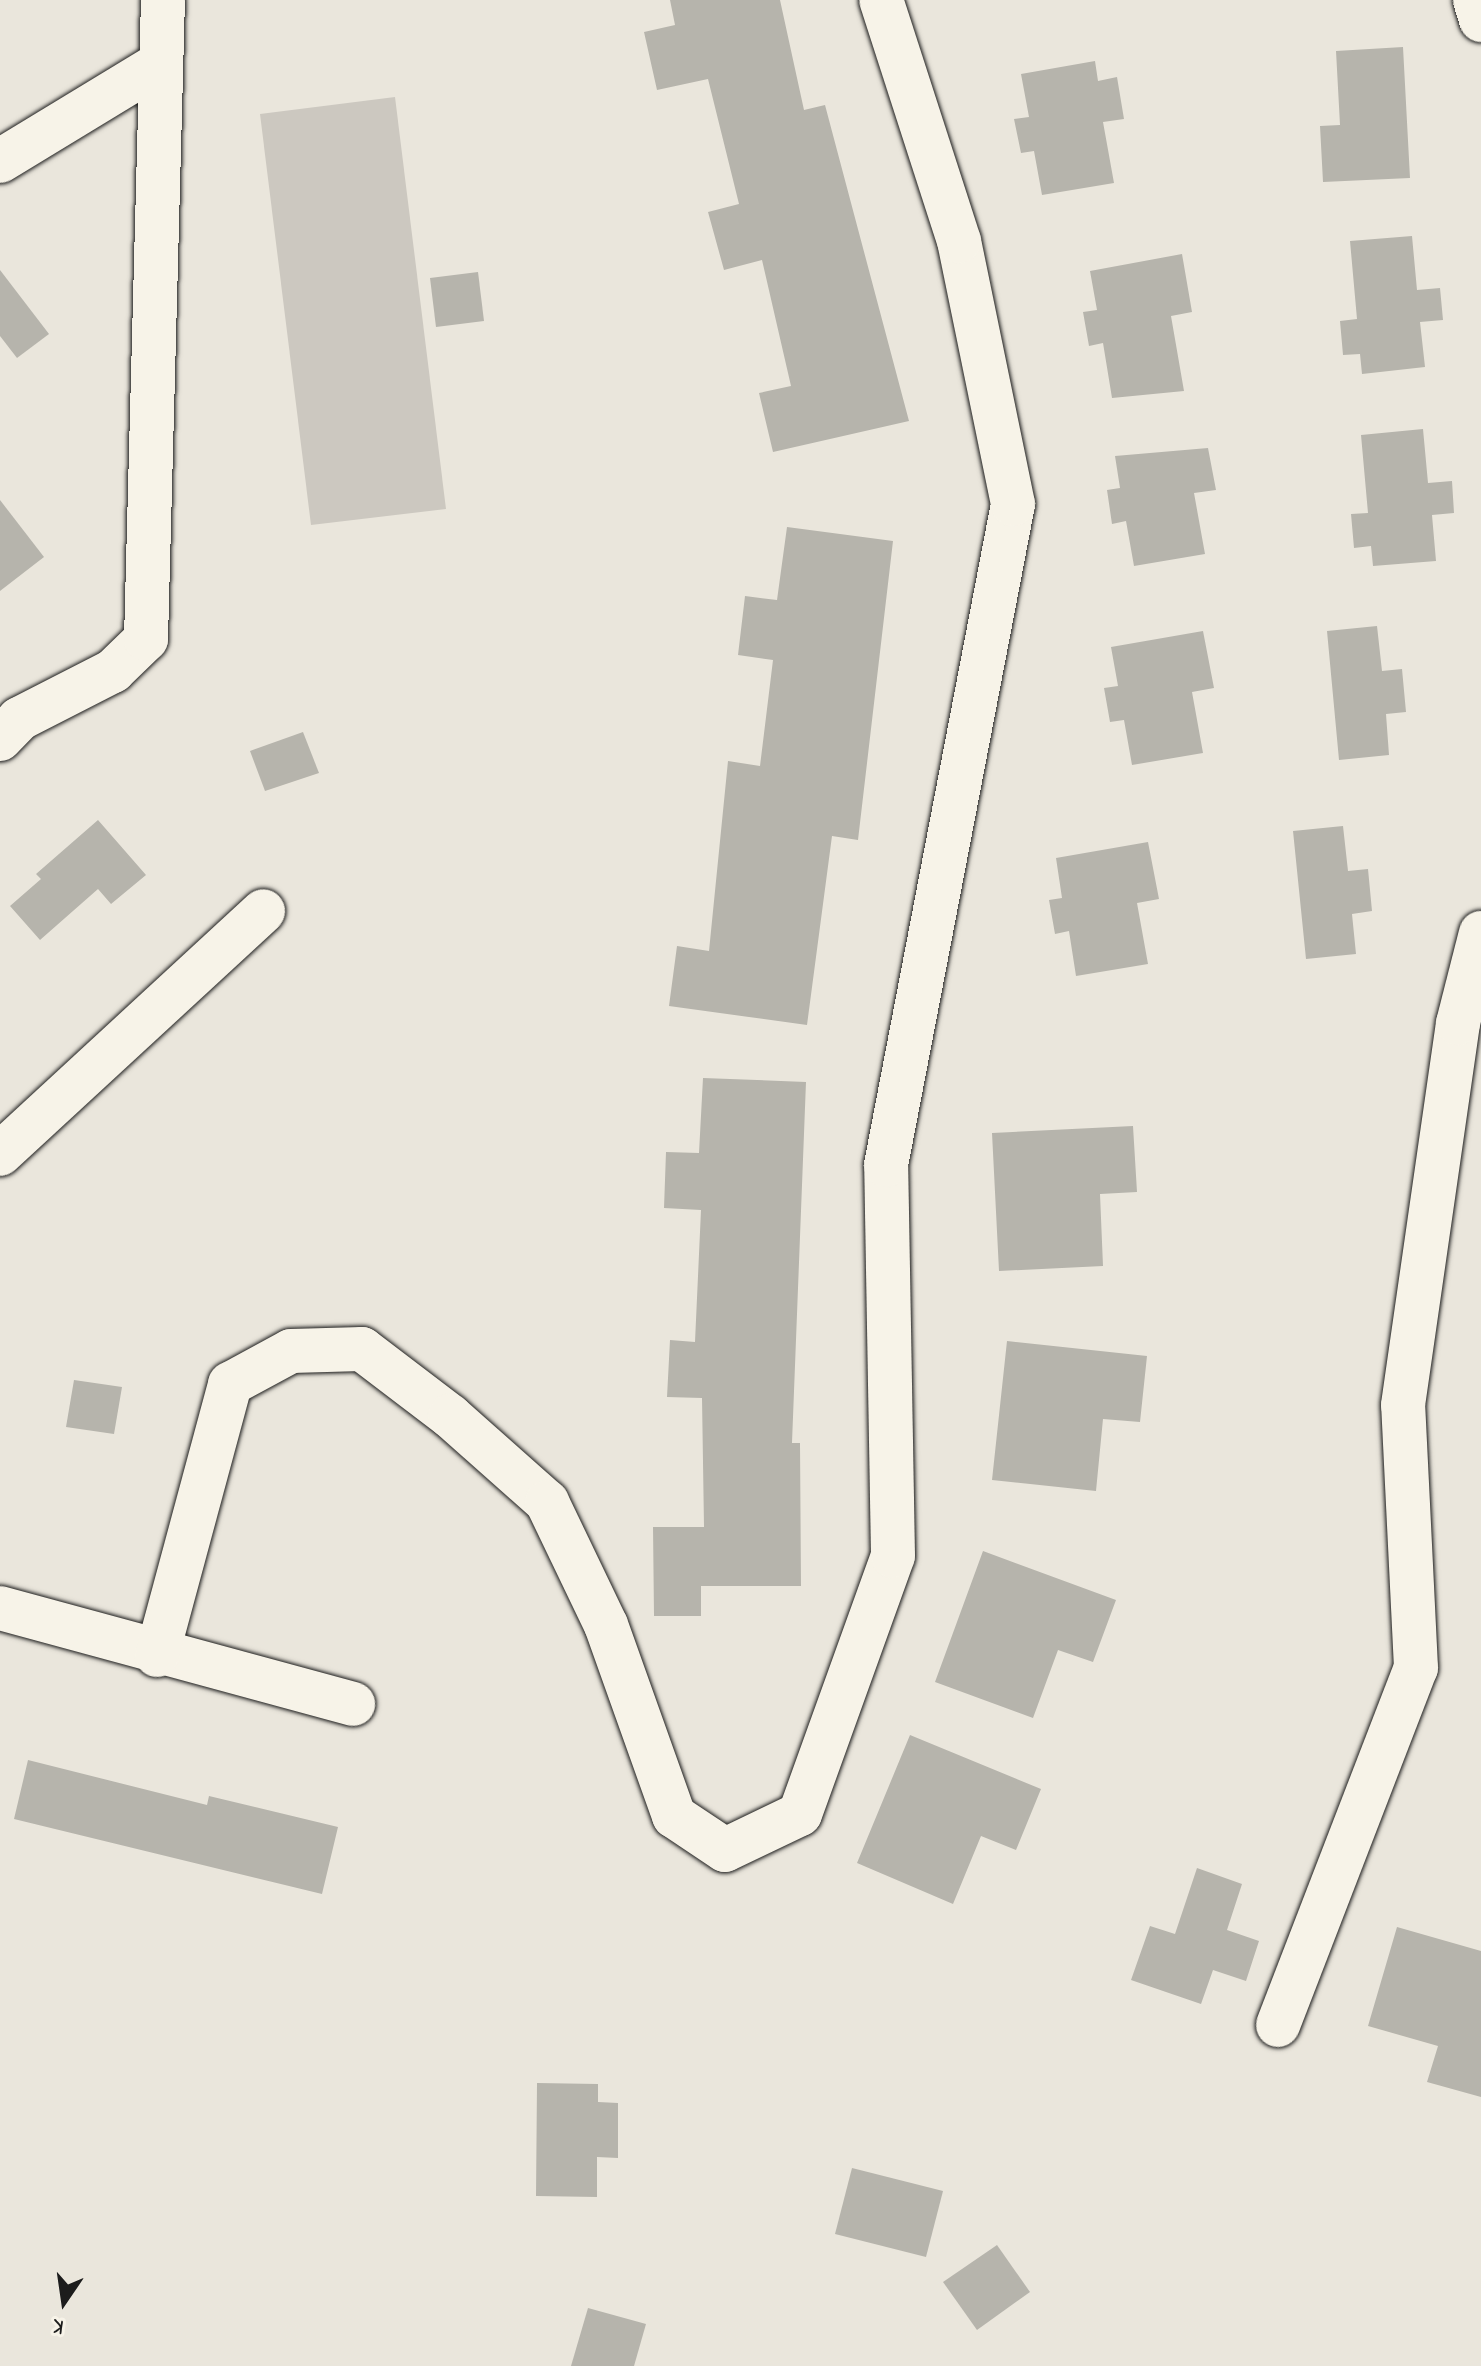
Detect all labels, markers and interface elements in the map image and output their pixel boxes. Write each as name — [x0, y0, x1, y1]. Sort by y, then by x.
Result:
north arrow — [24, 2262, 104, 2342]
text: K — [50, 2309, 67, 2342]

